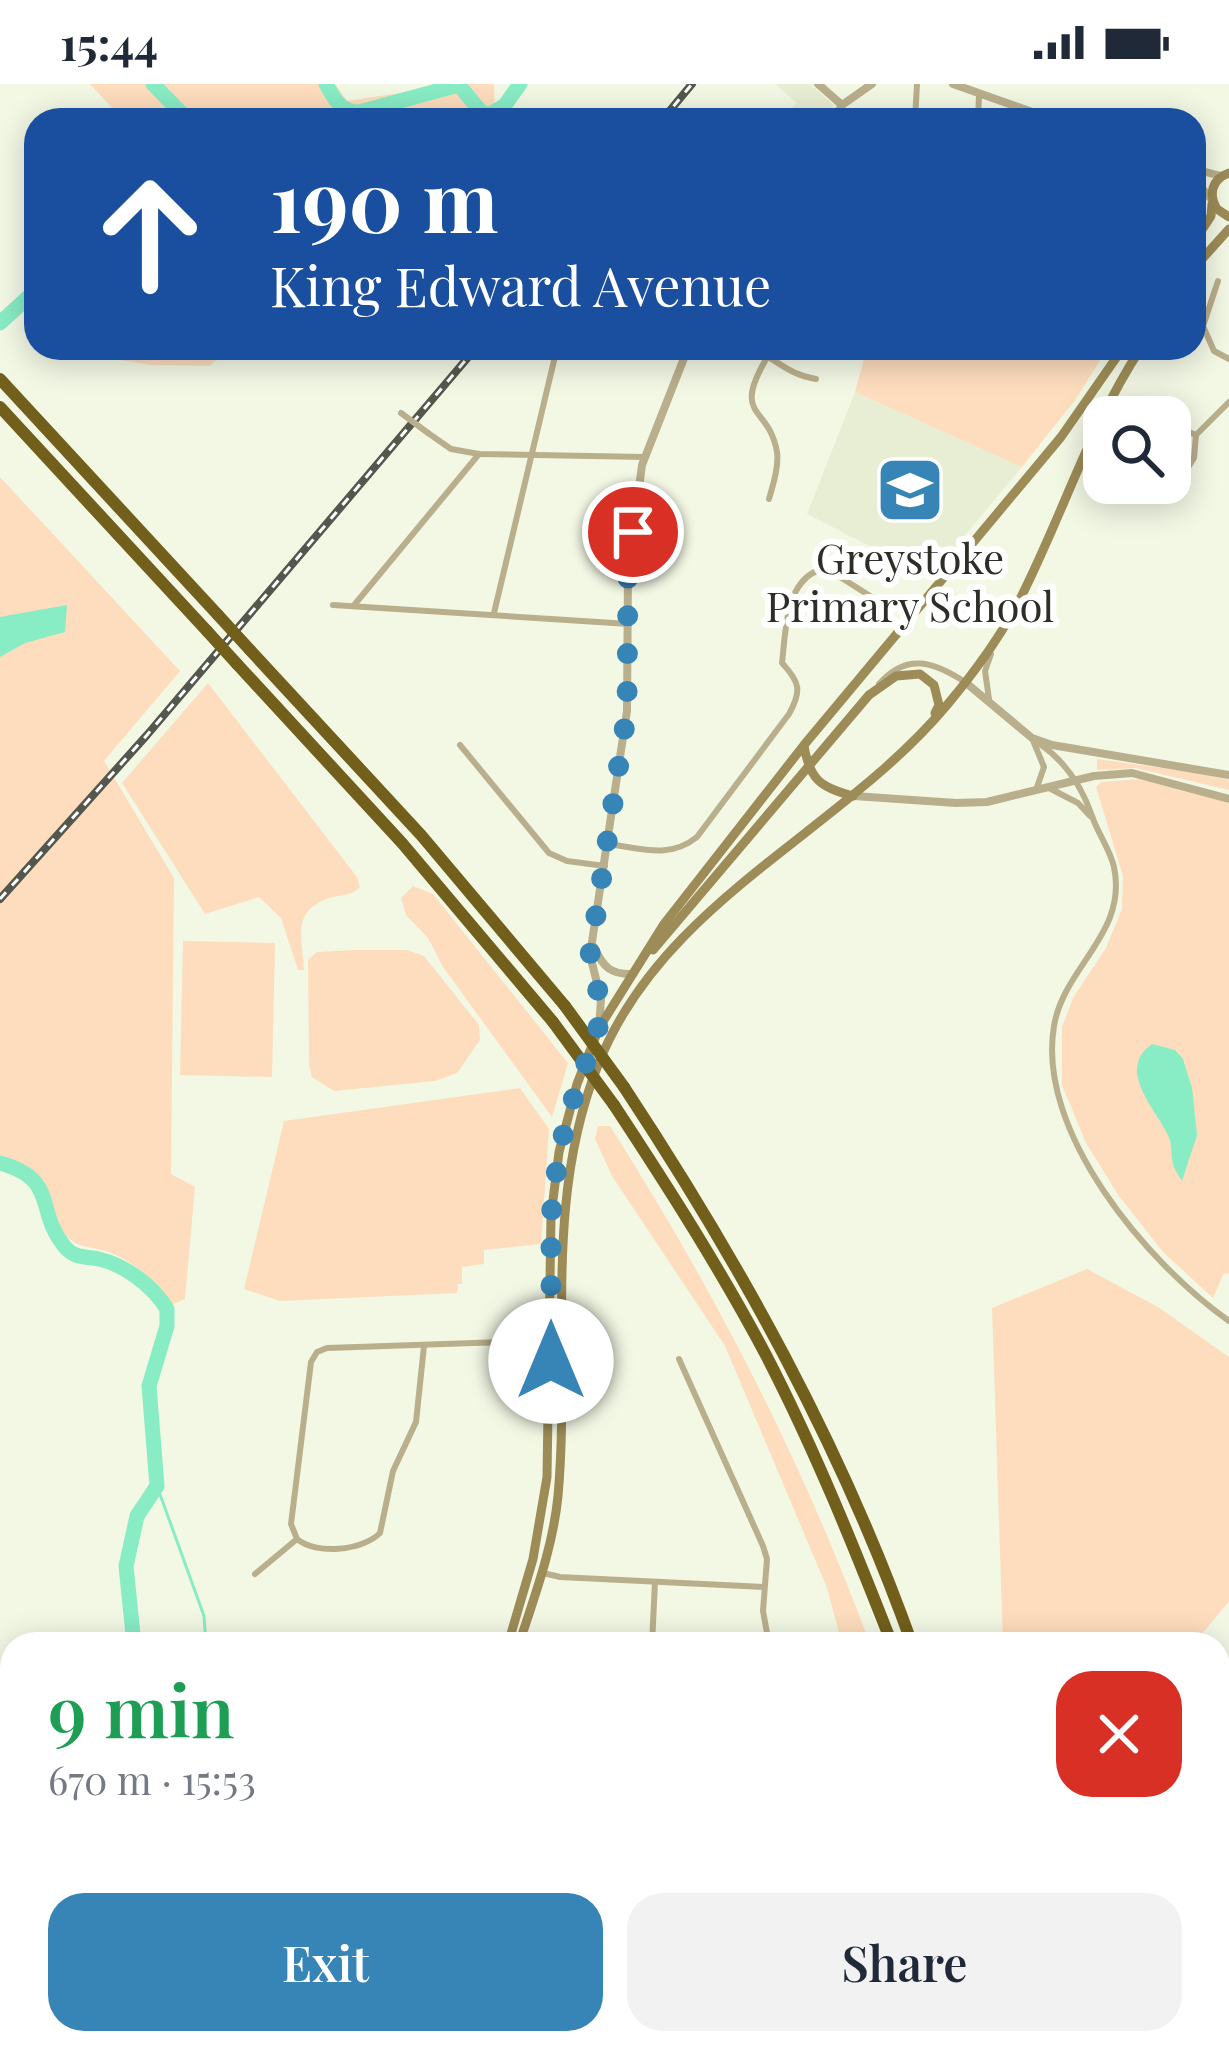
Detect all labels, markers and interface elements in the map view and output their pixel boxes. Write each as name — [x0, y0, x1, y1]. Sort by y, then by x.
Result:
text: 15:44 — [60, 12, 158, 72]
text: 190 m — [270, 142, 498, 254]
icon: ahead — [72, 156, 228, 312]
text: King Edward Avenue — [270, 249, 771, 321]
map controls — [1083, 396, 1191, 504]
button: search — [1083, 396, 1191, 504]
school or university icon: Greystoke Primary School — [875, 455, 945, 525]
pin — [582, 481, 684, 583]
icon: arrive — [600, 499, 666, 565]
place label: Greystoke Primary School — [766, 529, 1054, 633]
position arrow — [488, 1298, 614, 1424]
text: 9 min — [48, 1660, 235, 1756]
button: close — [1056, 1671, 1182, 1797]
text: 670 m · 15:53 — [48, 1753, 256, 1805]
button: Exit — [48, 1893, 603, 2031]
button: Share — [627, 1893, 1182, 2031]

